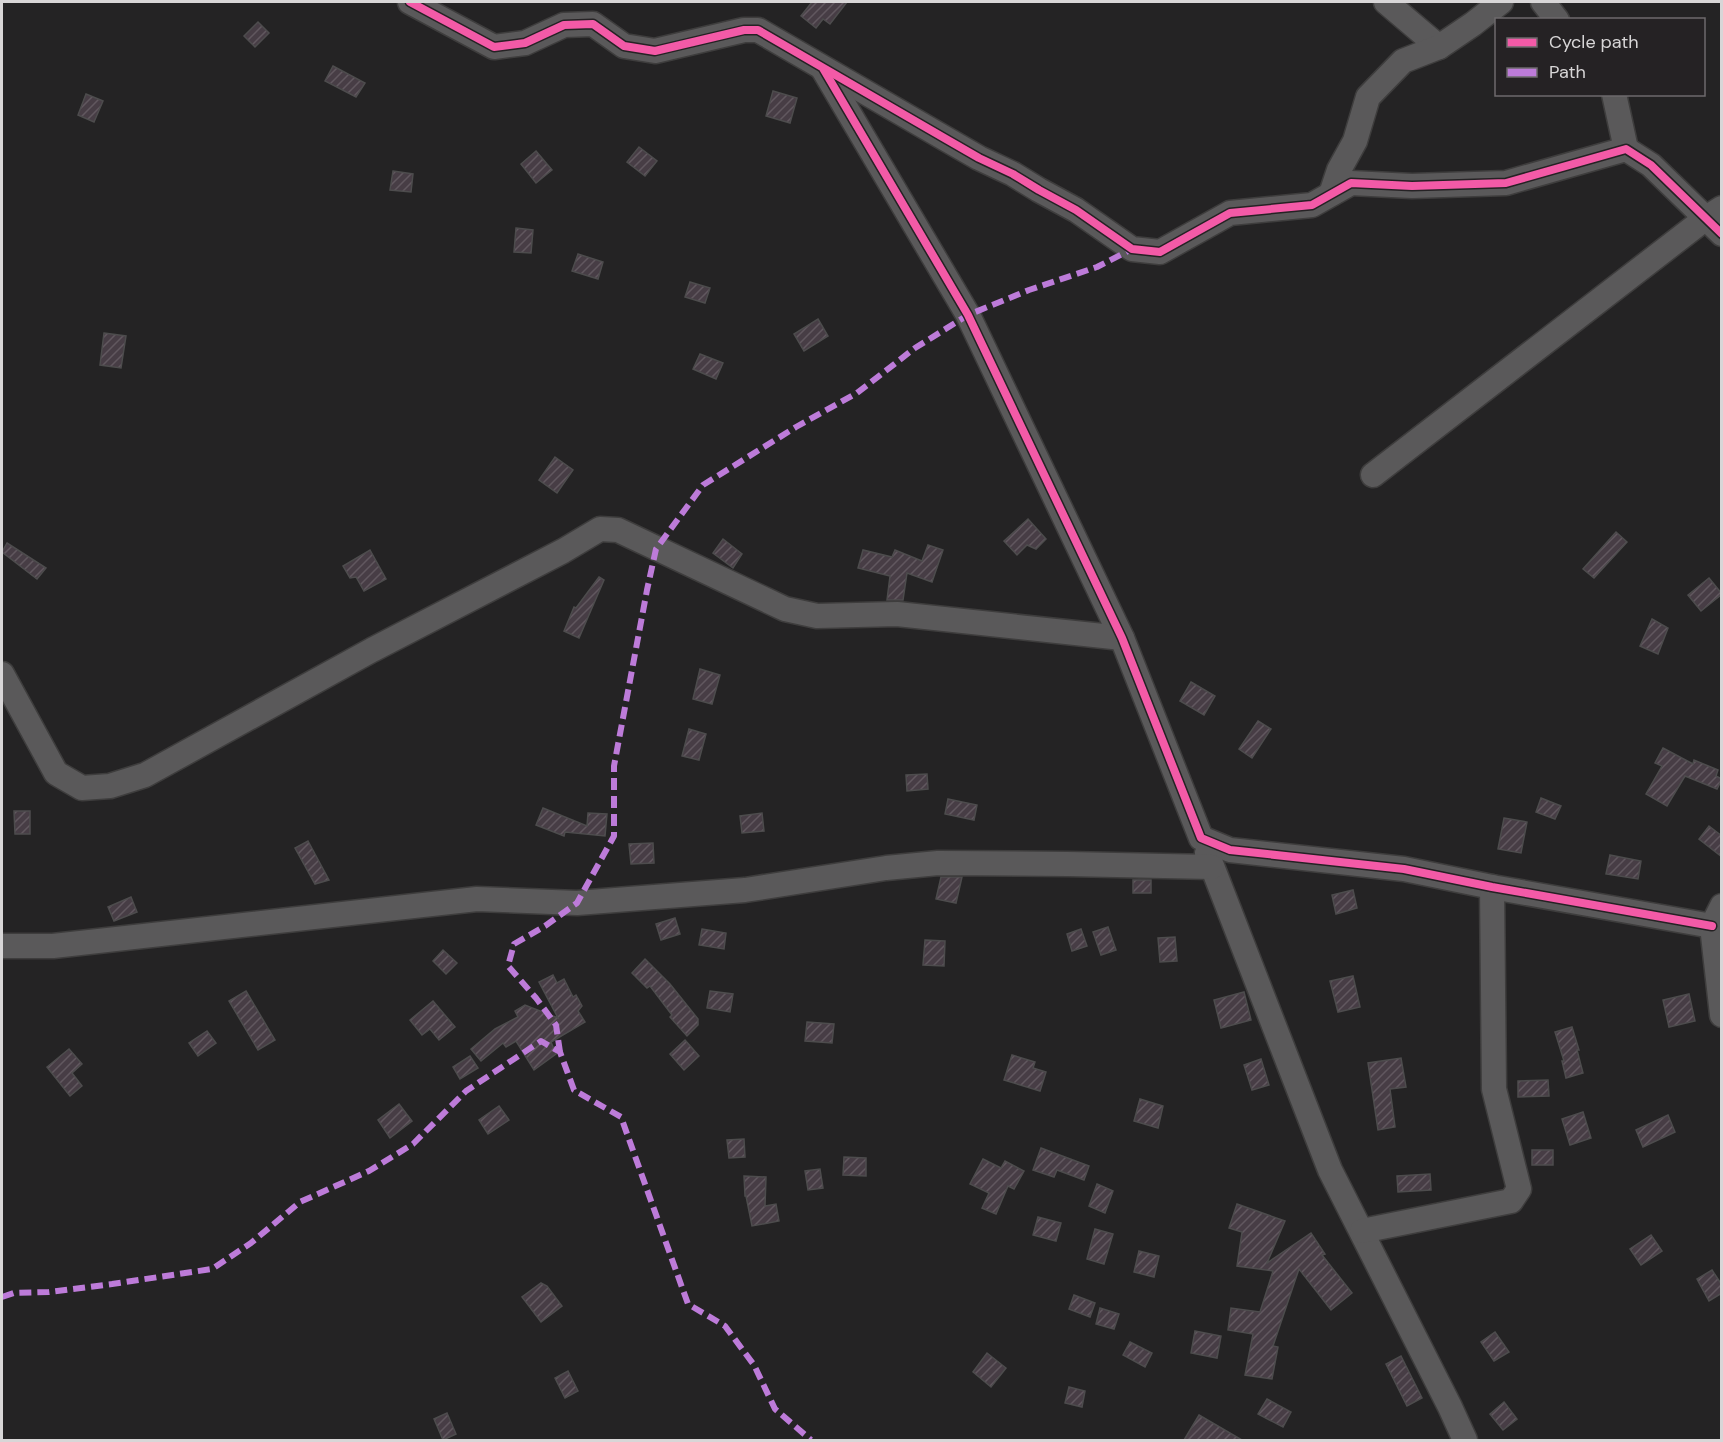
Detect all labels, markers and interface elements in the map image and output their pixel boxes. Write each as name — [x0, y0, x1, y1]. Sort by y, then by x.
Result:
legend — [1495, 18, 1705, 96]
text: Cycle path — [1549, 30, 1639, 54]
text: Path — [1549, 60, 1586, 84]

